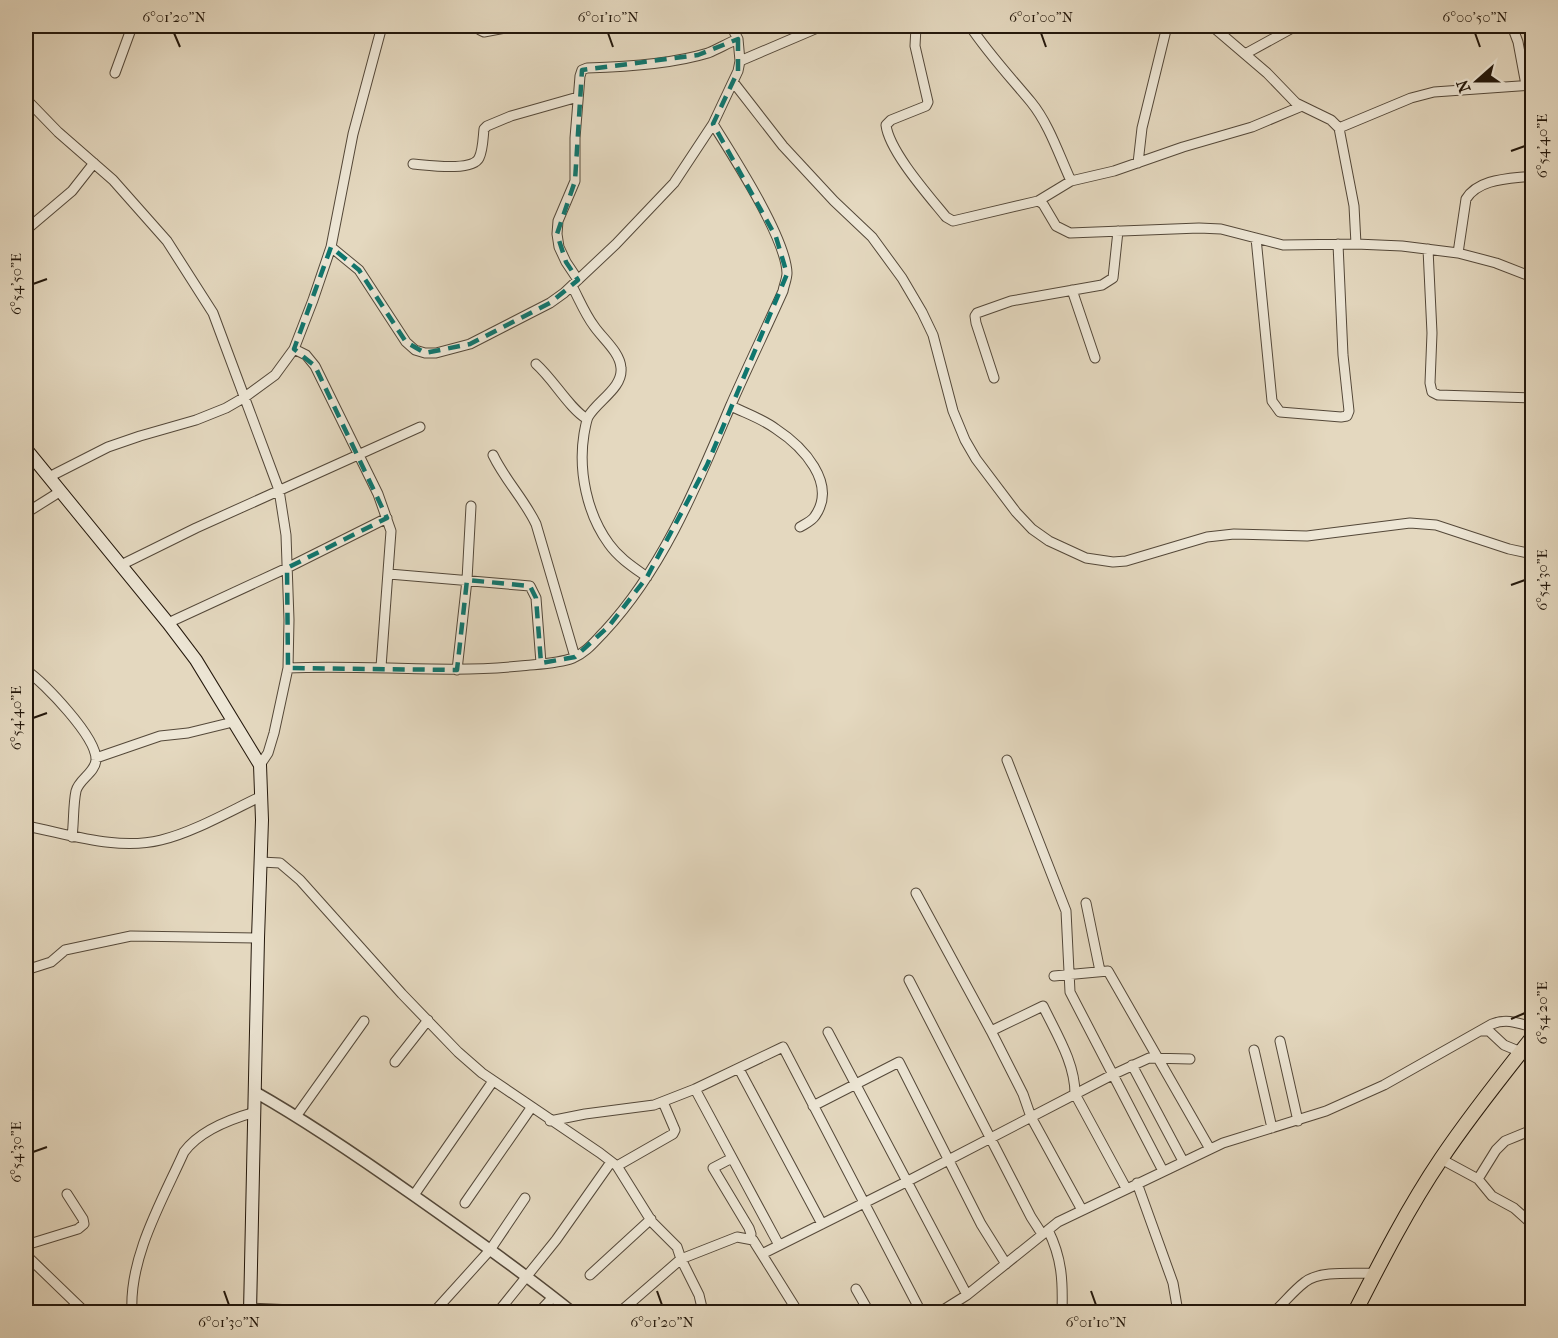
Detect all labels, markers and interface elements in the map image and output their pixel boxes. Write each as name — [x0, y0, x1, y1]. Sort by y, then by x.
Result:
text: 6°01'20"N — [142, 8, 206, 26]
text: 6°01'10"N — [577, 8, 639, 26]
text: 6°01'00"N — [1009, 8, 1074, 26]
text: 6°00'50"N — [1442, 8, 1508, 26]
north arrow — [1447, 51, 1507, 111]
text: N — [1452, 76, 1475, 95]
text: 6°54'40"E — [1533, 114, 1551, 178]
text: 6°54'50"E — [7, 253, 25, 315]
text: 6°54'30"E — [1533, 549, 1551, 611]
text: 6°54'40"E — [7, 686, 25, 750]
text: 6°54'20"E — [1533, 981, 1551, 1045]
text: 6°54'30"E — [7, 1121, 25, 1183]
text: 6°01'30"N — [198, 1313, 261, 1331]
text: 6°01'20"N — [630, 1313, 694, 1331]
text: 6°01'10"N — [1065, 1313, 1127, 1331]

